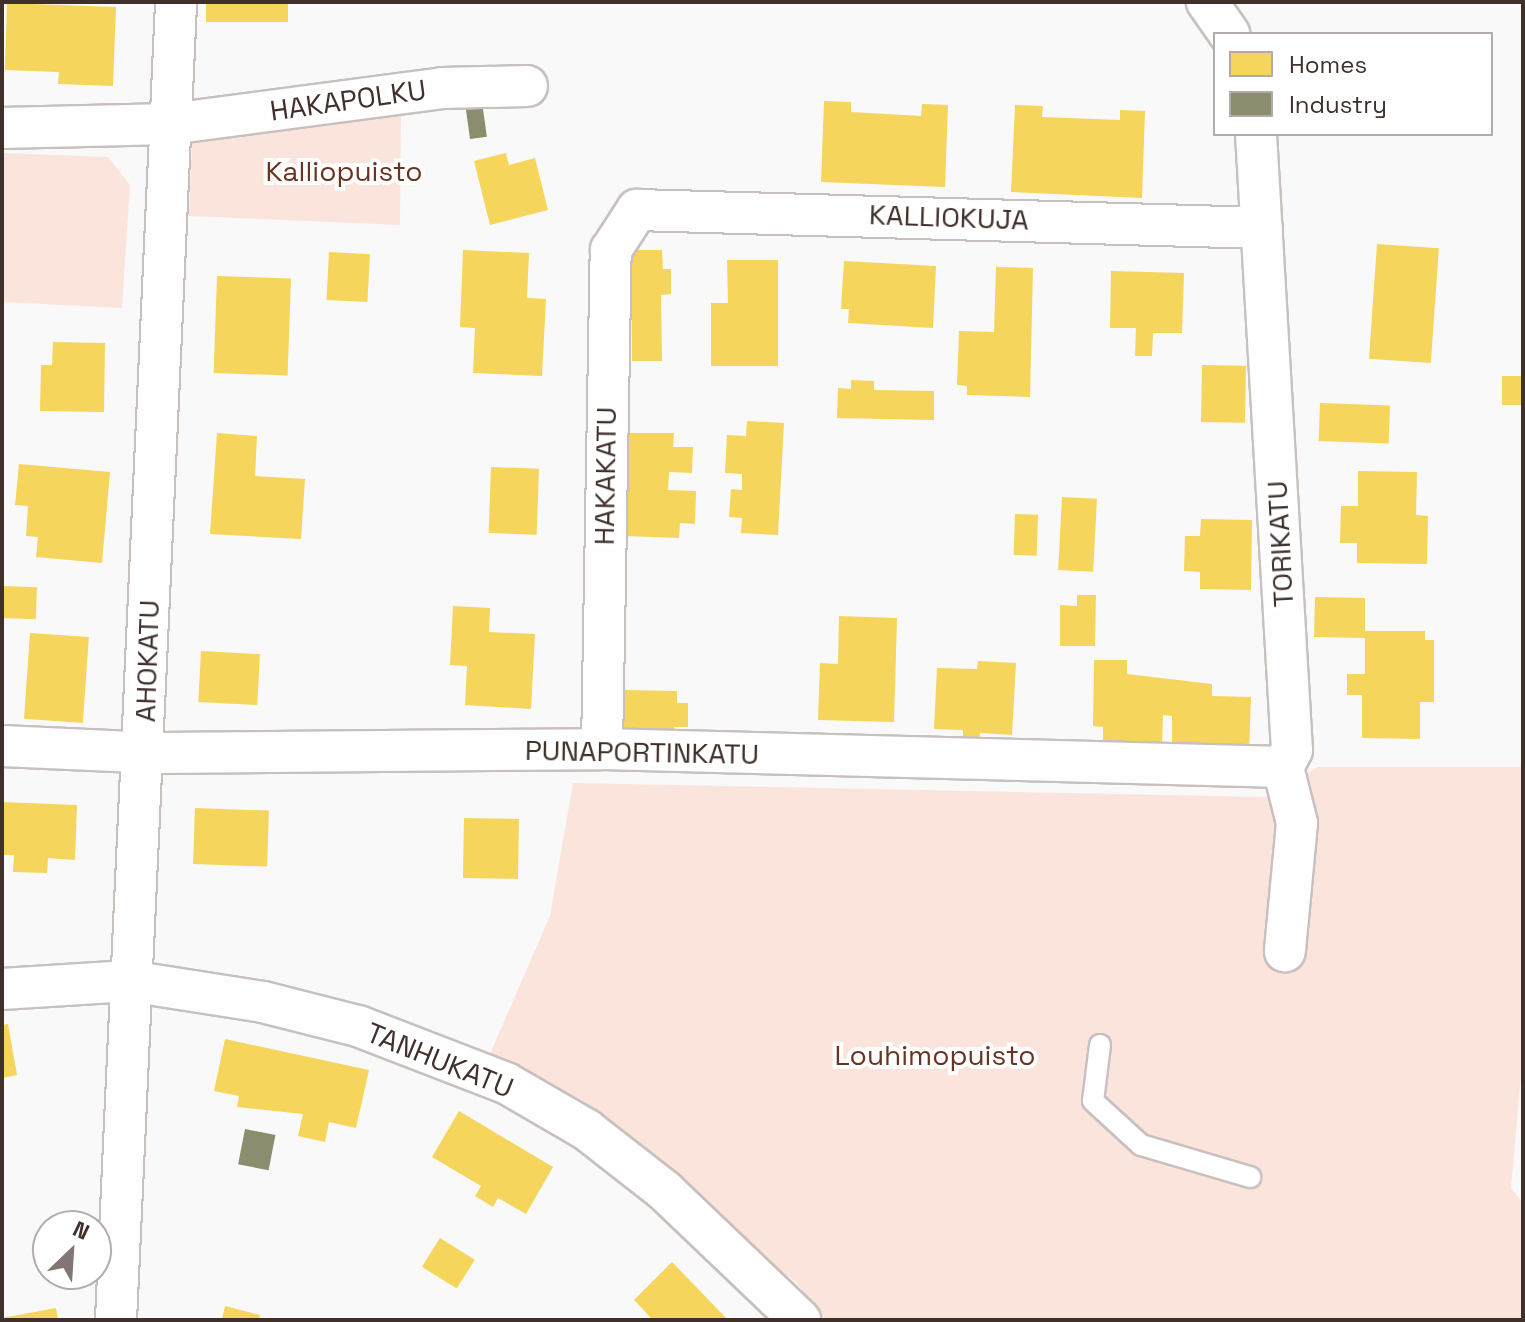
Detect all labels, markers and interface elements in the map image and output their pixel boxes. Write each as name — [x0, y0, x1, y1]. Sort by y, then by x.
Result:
legend — [1213, 32, 1493, 136]
text: Homes — [1289, 49, 1367, 80]
street label: HAKAPOLKU — [268, 72, 428, 128]
text: Industry — [1289, 89, 1387, 120]
park label: Kalliopuisto — [265, 154, 423, 188]
street label: KALLIOKUJA — [868, 197, 1030, 237]
street label: HAKAKATU — [587, 406, 623, 546]
street label: TORIKATU — [1260, 480, 1300, 608]
street label: AHOKATU — [128, 599, 166, 723]
street label: PUNAPORTINKATU — [525, 733, 759, 771]
street label: TANHUKATU — [362, 1015, 518, 1105]
park label: Louhimopuisto — [834, 1038, 1036, 1072]
north arrow — [32, 1210, 112, 1290]
text: N — [69, 1214, 94, 1246]

